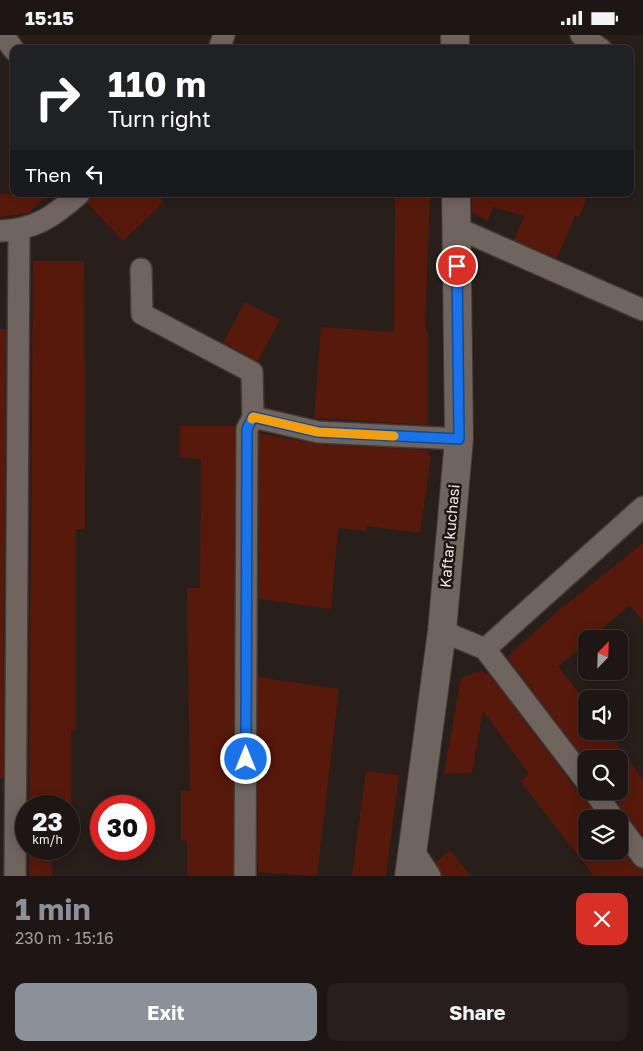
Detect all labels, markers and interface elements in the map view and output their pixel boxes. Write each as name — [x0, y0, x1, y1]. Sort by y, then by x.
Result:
text: 15:15 — [25, 6, 74, 29]
text: 110 m — [108, 63, 206, 105]
icon: right — [25, 65, 90, 130]
text: Turn right — [108, 105, 211, 132]
icon: left — [81, 160, 109, 188]
text: Then — [25, 163, 71, 186]
pin — [436, 245, 478, 287]
icon: arrive — [443, 252, 471, 280]
street label: Kaftar kuchasi — [436, 483, 462, 588]
north arrow — [578, 630, 628, 680]
map controls — [578, 630, 628, 860]
button: sound — [578, 690, 628, 740]
position arrow — [219, 732, 271, 784]
button: search — [578, 750, 628, 800]
speed limit sign: 30 — [90, 795, 155, 860]
text: 23 — [32, 806, 63, 837]
button: layers — [578, 810, 628, 860]
text: km/h — [32, 832, 63, 847]
text: 1 min — [15, 891, 91, 927]
button: close — [576, 893, 628, 945]
text: 230 m · 15:16 — [15, 928, 114, 948]
button: Exit — [15, 983, 317, 1041]
button: Share — [327, 983, 628, 1041]

